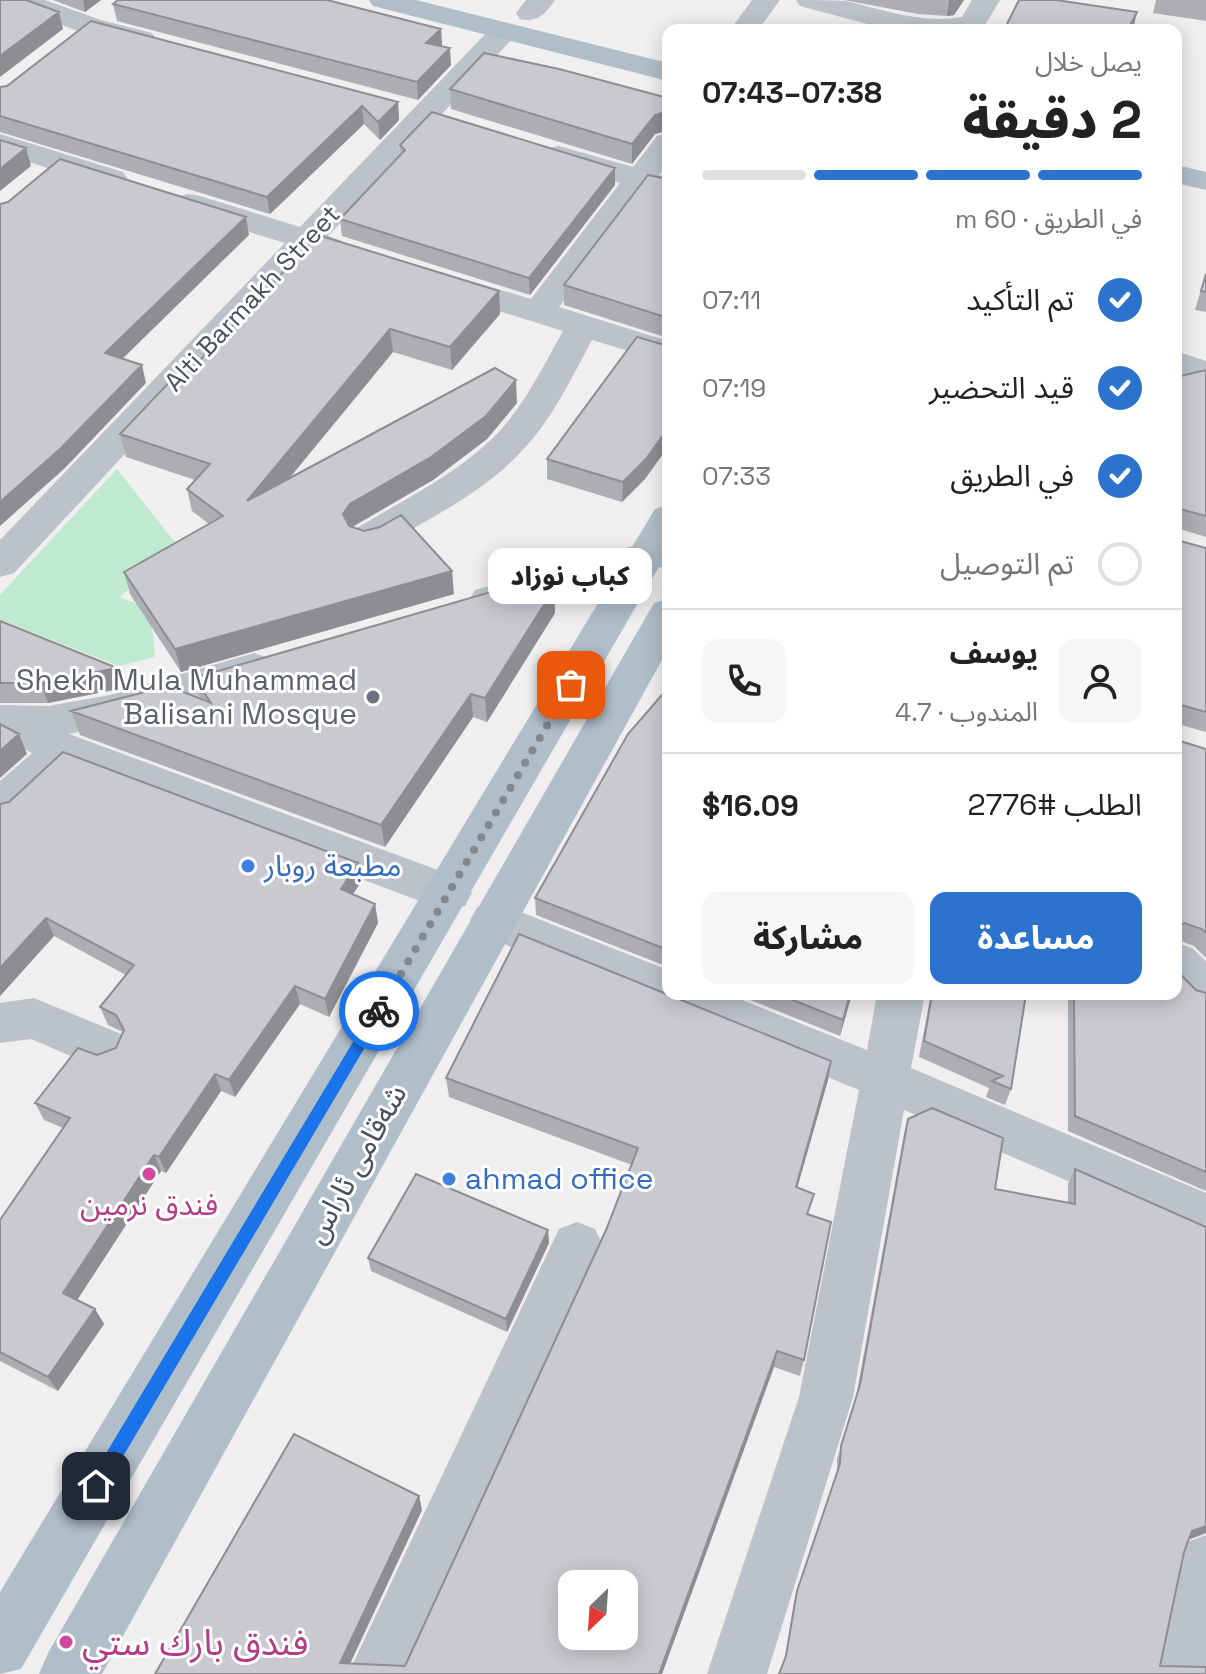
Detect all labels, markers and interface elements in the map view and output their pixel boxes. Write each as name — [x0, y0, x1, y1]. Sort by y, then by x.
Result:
text: يصل خلال — [1035, 45, 1142, 79]
text: 07:38–07:43 — [702, 73, 882, 112]
text: 2 دقيقة — [962, 87, 1142, 153]
street label: Alti Barmakh Street — [157, 198, 347, 398]
text: في الطريق · 60 m — [955, 202, 1142, 236]
icon: check — [1098, 278, 1142, 322]
text: تم التأكيد — [966, 280, 1074, 319]
text: 07:11 — [702, 283, 761, 317]
icon: check — [1098, 366, 1142, 410]
text: قيد التحضير — [929, 368, 1074, 407]
text: 07:19 — [702, 371, 766, 405]
icon: check — [1098, 454, 1142, 498]
text: في الطريق — [950, 456, 1074, 495]
text: 07:33 — [702, 459, 771, 493]
text: تم التوصيل — [940, 544, 1074, 583]
callout: كباب نوزاد — [489, 549, 653, 605]
text: كباب نوزاد — [511, 559, 629, 593]
text: يوسف — [950, 633, 1038, 672]
button: phone — [702, 639, 786, 723]
button: person — [1058, 639, 1142, 723]
pin — [537, 651, 605, 719]
place label: Shekh Mula Muhammad Balisani Mosque — [16, 660, 357, 733]
icon: bag — [549, 663, 593, 707]
marker: Shekh Mula Muhammad Balisani Mosque — [364, 688, 382, 706]
text: المندوب · 4.7 — [895, 695, 1038, 729]
text: الطلب #2776 — [968, 785, 1142, 824]
text: $16.09 — [702, 786, 799, 825]
place label: مطبعة روبار — [263, 846, 402, 885]
marker: مطبعة روبار — [239, 857, 257, 875]
button: مشاركة — [702, 892, 914, 984]
button: مساعدة — [930, 892, 1142, 984]
courier — [339, 971, 419, 1051]
icon: bike — [357, 989, 401, 1033]
street label: شەقامی ئاراس — [296, 1077, 415, 1250]
place label: ahmad office — [465, 1159, 654, 1198]
marker: فندق نرمين — [140, 1165, 158, 1183]
marker: ahmad office — [440, 1170, 458, 1188]
place label: فندق نرمين — [80, 1185, 218, 1224]
pin — [62, 1452, 130, 1520]
icon: home — [74, 1464, 118, 1508]
north arrow — [558, 1570, 638, 1650]
map controls — [558, 1570, 638, 1650]
place label: فندق بارك ستي — [82, 1620, 308, 1670]
marker: فندق بارك ستي — [57, 1633, 75, 1651]

